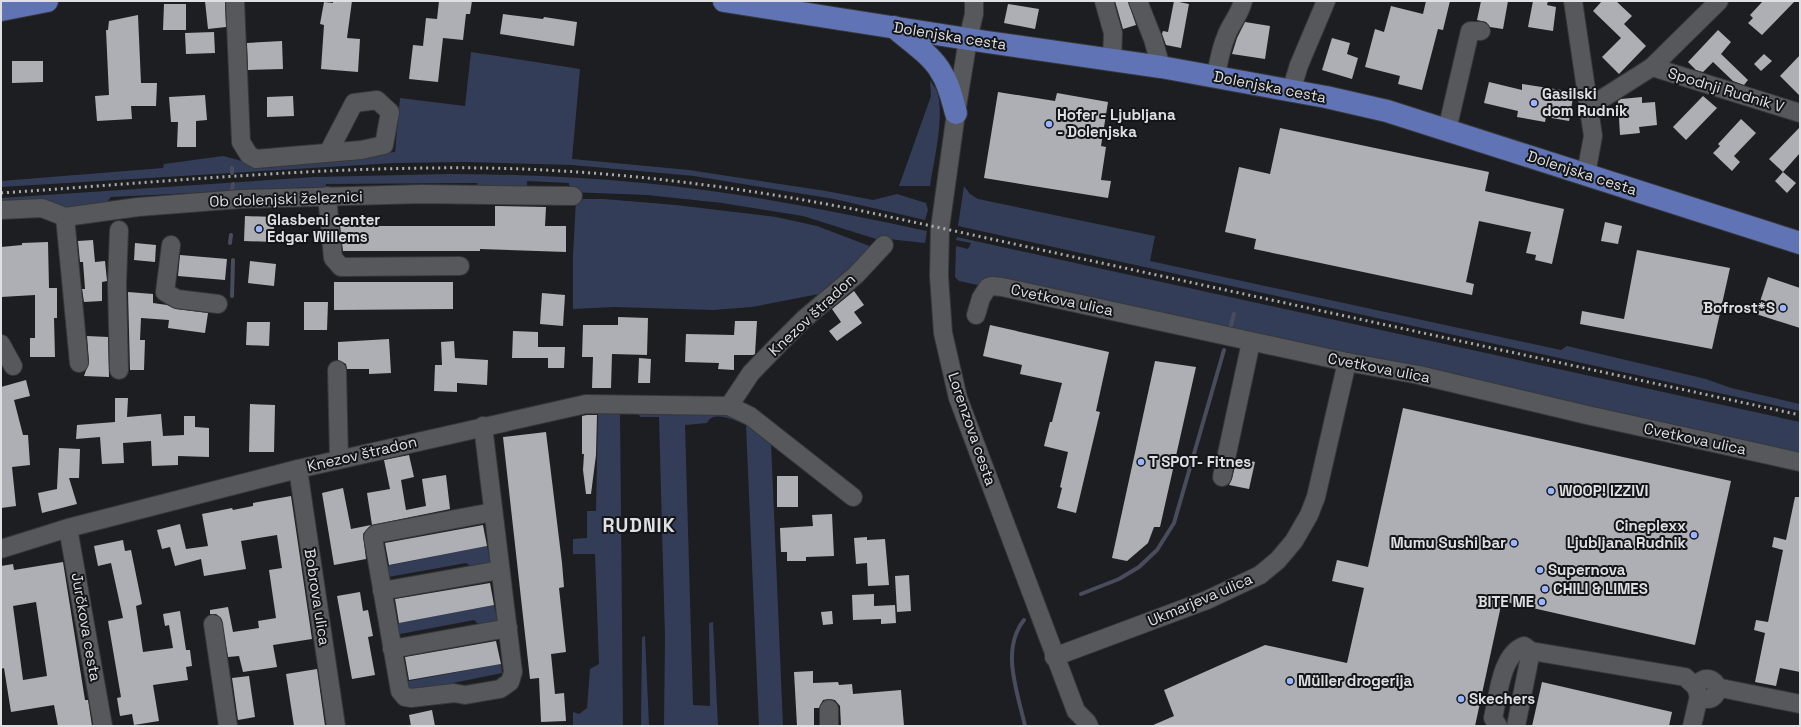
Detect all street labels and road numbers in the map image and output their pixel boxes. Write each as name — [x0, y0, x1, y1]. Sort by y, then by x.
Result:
street label: Dolenjska cesta — [892, 17, 1008, 54]
street label: Spodnji Rudnik V — [1666, 63, 1786, 116]
street label: Dolenjska cesta — [1212, 66, 1328, 107]
street label: Dolenjska cesta — [1525, 146, 1640, 199]
street label: Ob dolenjski železnici — [209, 186, 363, 211]
street label: Knezov štradon — [764, 270, 859, 360]
street label: Cvetkova ulica — [1009, 279, 1115, 320]
street label: Cvetkova ulica — [1326, 348, 1432, 387]
street label: Lorenzova cesta — [944, 370, 1001, 488]
street label: Cvetkova ulica — [1642, 418, 1748, 459]
street label: Knezov štradon — [305, 432, 419, 475]
street label: Bobrova ulica — [300, 547, 335, 647]
street label: Ukmarjeva ulica — [1145, 569, 1255, 630]
street label: Jurčkova cesta — [68, 571, 105, 683]

